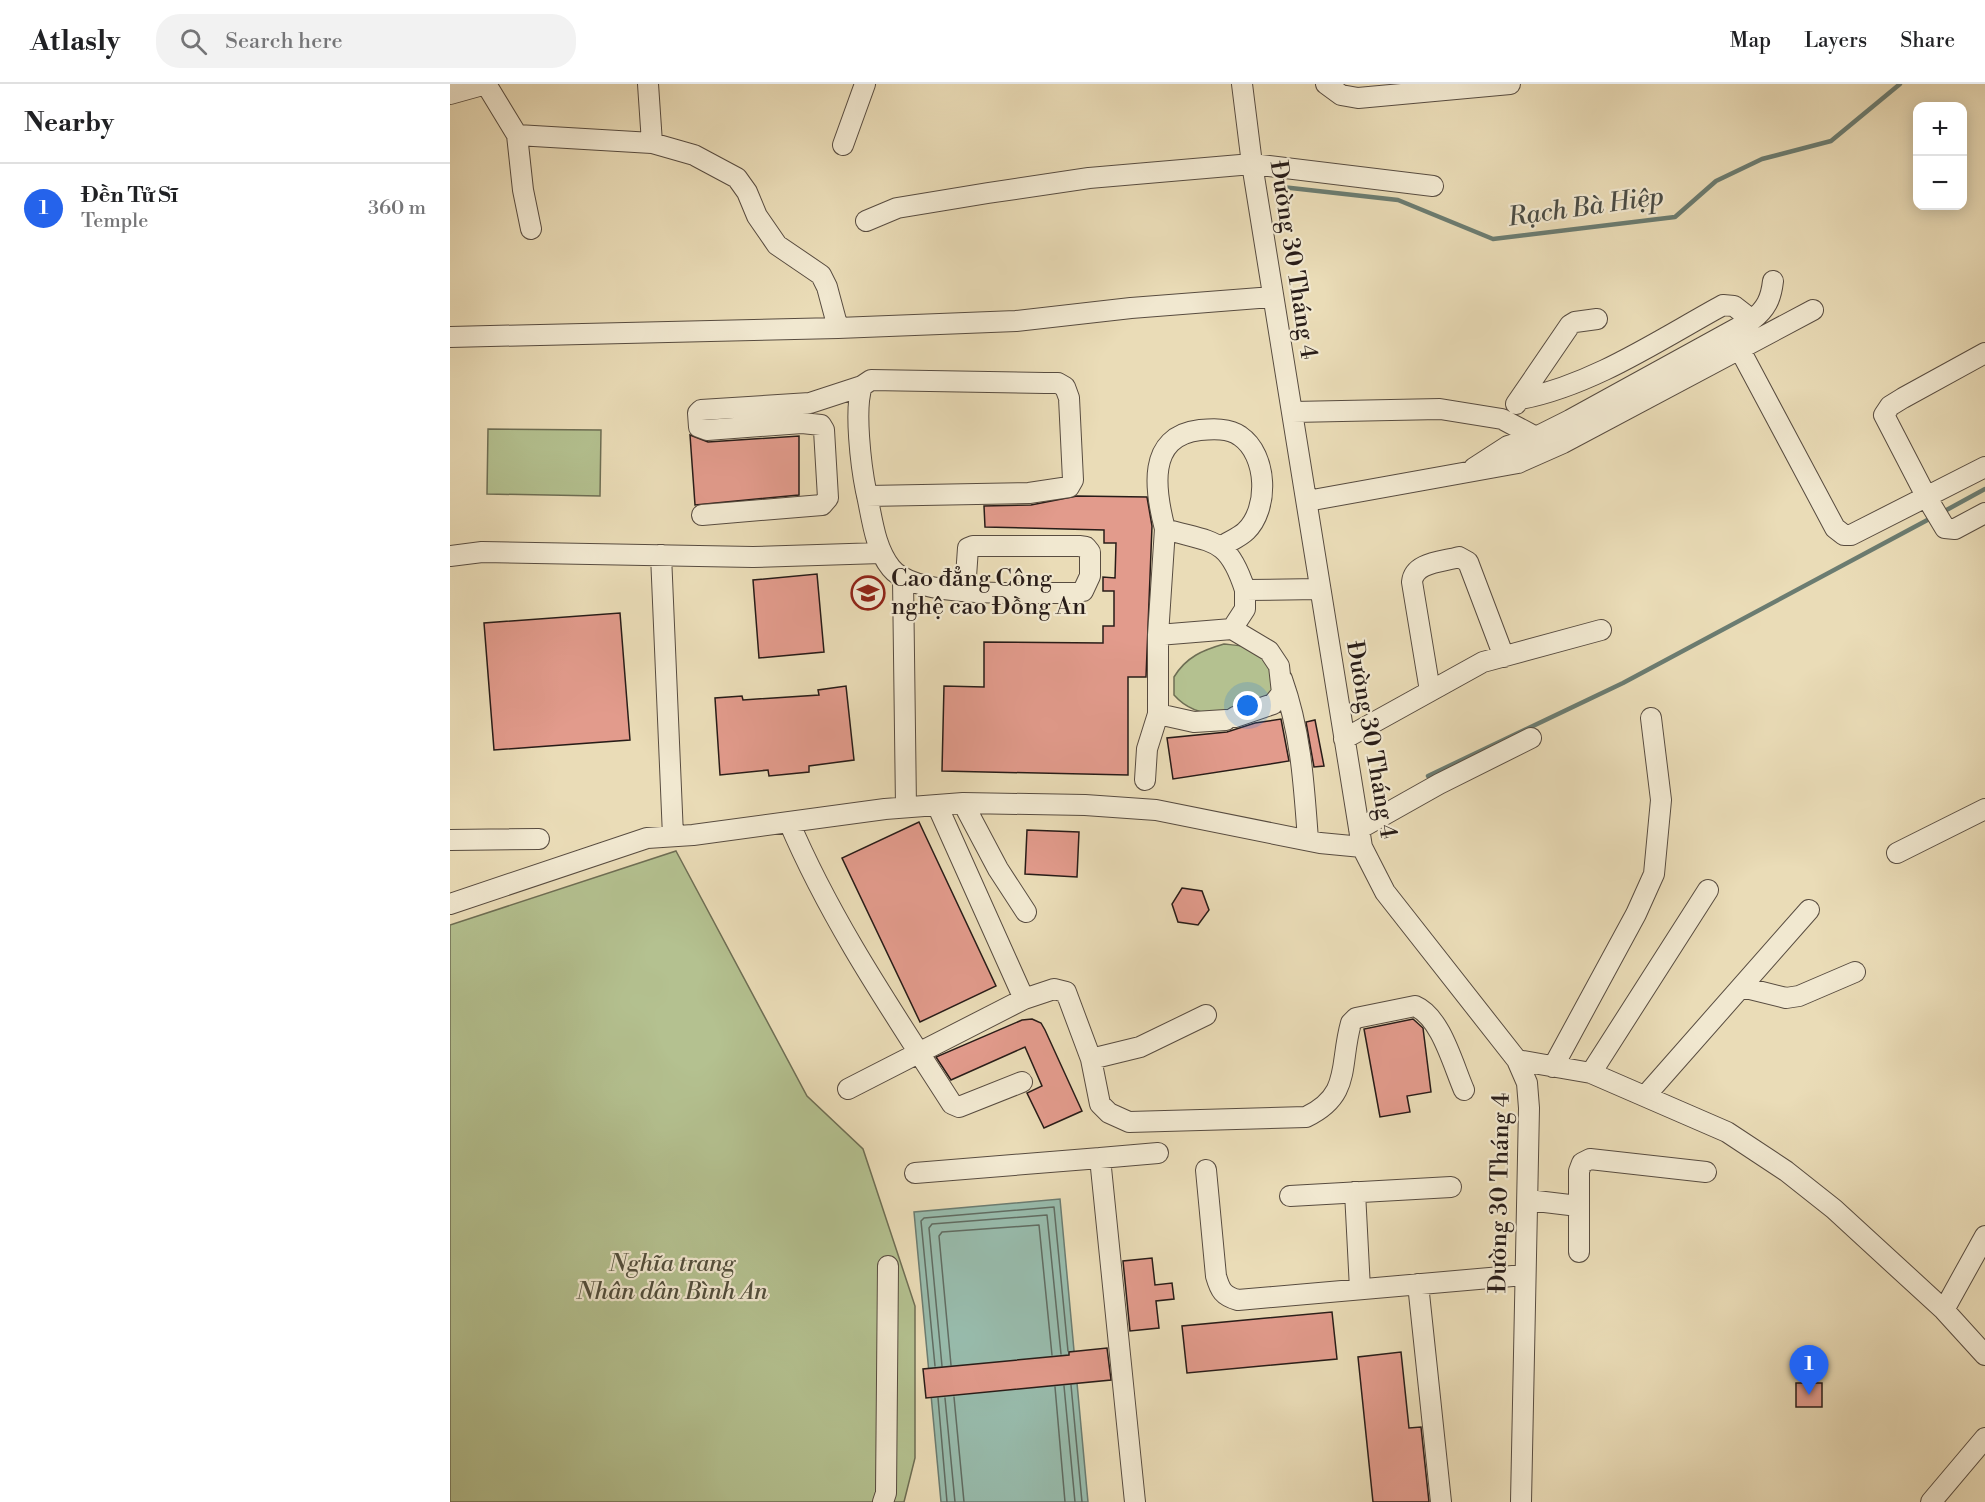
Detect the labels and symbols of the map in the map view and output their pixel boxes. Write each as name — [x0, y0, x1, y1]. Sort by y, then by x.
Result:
street label: Đường 30 Tháng 4 — [1263, 159, 1323, 361]
water label: Rạch Bà Hiệp — [1505, 180, 1666, 234]
place label: Cao đẳng Công nghệ cao Đồng An — [891, 564, 1086, 622]
school or university icon: Cao đẳng Công nghệ cao Đồng An — [850, 575, 886, 611]
street label: Đường 30 Tháng 4 — [1339, 639, 1403, 841]
your location — [1233, 691, 1262, 720]
street label: Đường 30 Tháng 4 — [1483, 1093, 1517, 1293]
park label: Nghĩa trang Nhân dân Bình An — [575, 1249, 768, 1307]
pin: 1 — [1790, 1346, 1828, 1395]

